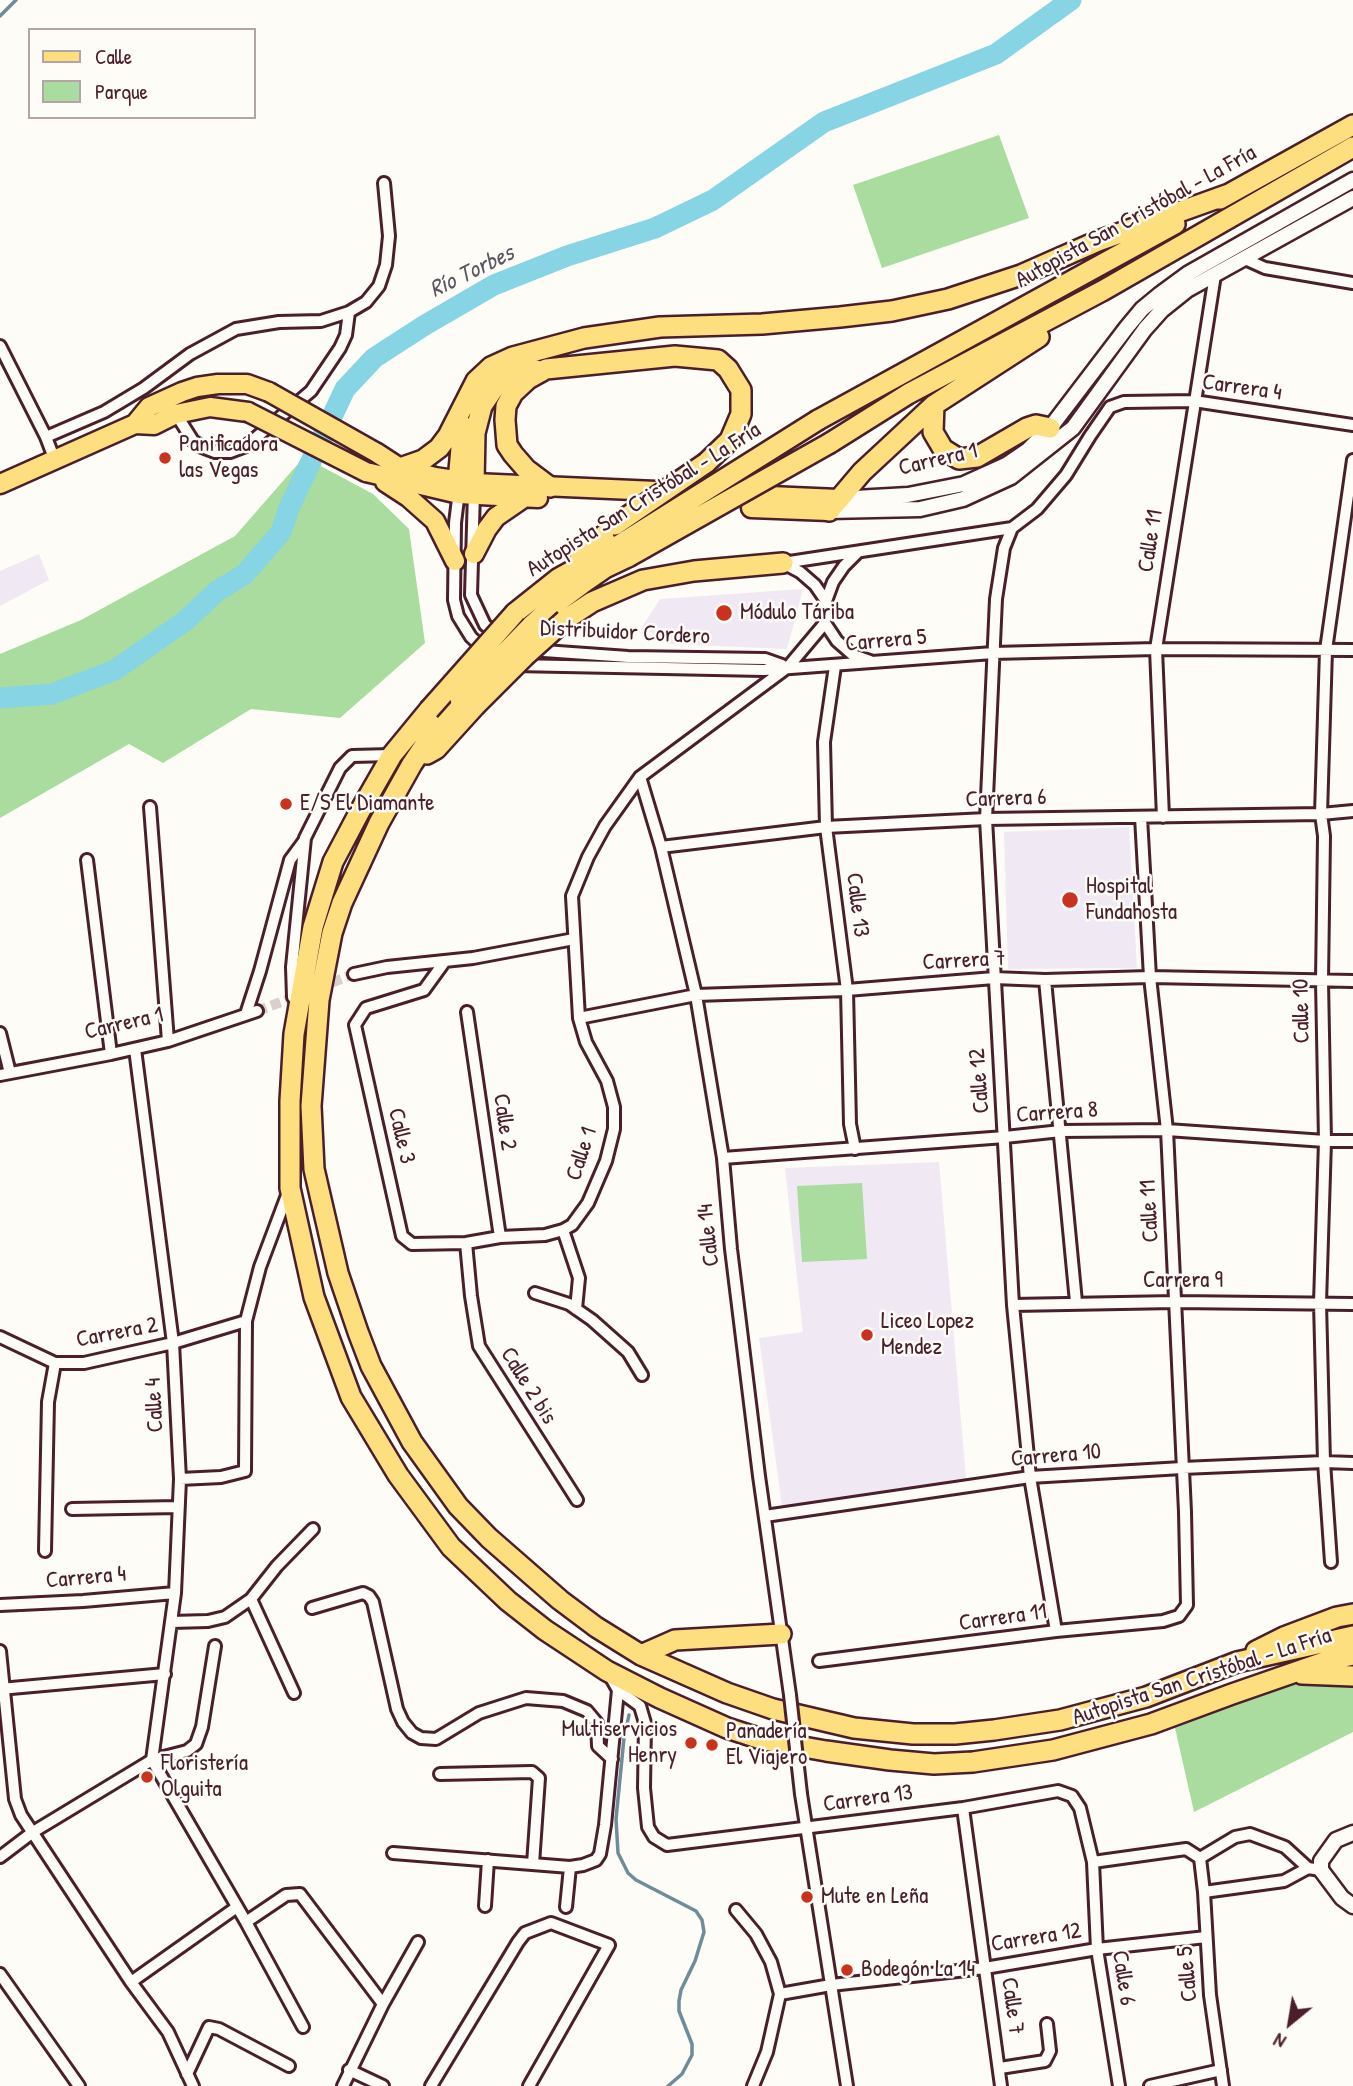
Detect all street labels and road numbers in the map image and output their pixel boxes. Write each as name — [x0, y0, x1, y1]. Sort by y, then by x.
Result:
street label: Autopista San Cristóbal - La Fría — [1011, 139, 1261, 295]
street label: Carrera 4 — [1200, 369, 1284, 407]
street label: Autopista San Cristóbal - La Fría — [522, 417, 766, 583]
street label: Carrera 1 — [896, 438, 980, 482]
street label: Calle 11 — [1132, 508, 1170, 574]
street label: Distribuidor Cordero — [539, 615, 711, 651]
street label: Carrera 5 — [844, 624, 928, 658]
street label: Carrera 6 — [965, 784, 1047, 814]
street label: Calle 13 — [839, 871, 875, 939]
street label: Carrera 7 — [922, 945, 1006, 977]
street label: Calle 10 — [1288, 978, 1316, 1044]
street label: Carrera 1 — [82, 1002, 166, 1046]
street label: Calle 12 — [964, 1048, 996, 1114]
street label: Calle 2 — [486, 1092, 522, 1152]
street label: Carrera 8 — [1015, 1096, 1099, 1130]
street label: Calle 3 — [381, 1105, 421, 1167]
street label: Calle 1 — [560, 1124, 604, 1184]
street label: Calle 11 — [1135, 1179, 1165, 1243]
street label: Calle 14 — [692, 1202, 726, 1268]
street label: Carrera 9 — [1143, 1267, 1223, 1295]
street label: Carrera 2 — [74, 1312, 160, 1354]
street label: Calle 2 bis — [494, 1342, 562, 1430]
street label: Calle 4 — [140, 1377, 170, 1433]
street label: Carrera 10 — [1010, 1438, 1102, 1474]
street label: Carrera 4 — [45, 1561, 127, 1595]
street label: Carrera 11 — [957, 1598, 1049, 1638]
street label: Autopista San Cristóbal - La Fría — [1069, 1622, 1335, 1732]
street label: Carrera 13 — [821, 1779, 915, 1819]
street label: Carrera 12 — [989, 1917, 1083, 1959]
street label: Calle 5 — [1172, 1945, 1204, 2003]
street label: Calle 6 — [1105, 1949, 1141, 2007]
street label: Calle 7 — [994, 1976, 1030, 2036]

